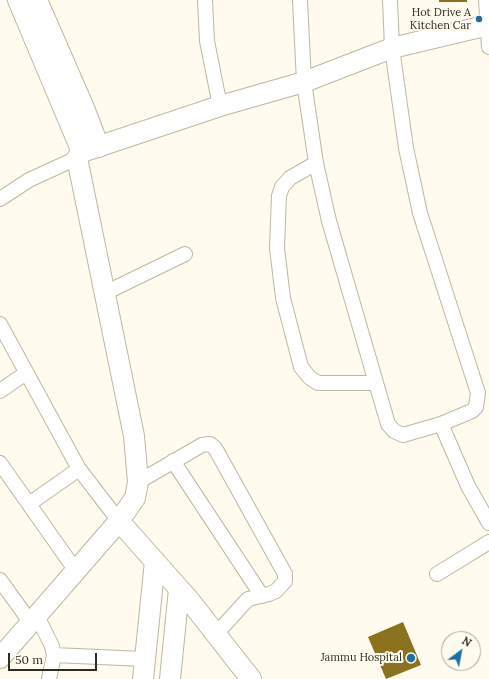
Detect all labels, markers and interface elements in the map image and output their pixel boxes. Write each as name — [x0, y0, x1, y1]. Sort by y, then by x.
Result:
place label: Hot Drive A Kitchen Car — [410, 6, 471, 32]
marker: Hot Drive A Kitchen Car — [474, 14, 484, 24]
north arrow — [441, 631, 481, 671]
text: N — [460, 633, 474, 650]
scale bar — [10, 645, 99, 671]
place label: Jammu Hospital — [321, 651, 402, 665]
text: 50 m — [15, 652, 43, 667]
marker: Jammu Hospital — [405, 652, 417, 664]

